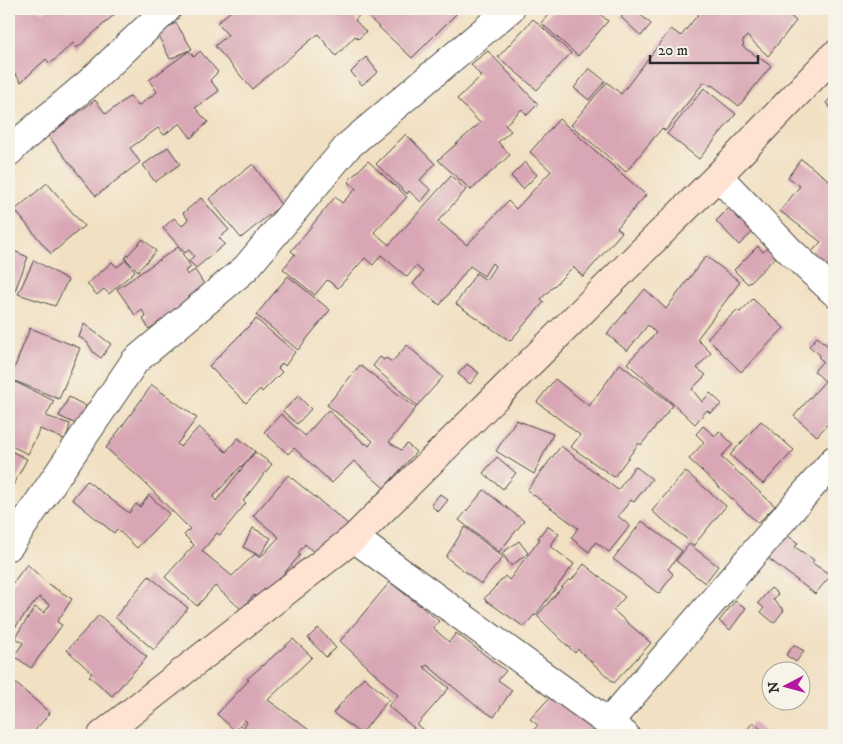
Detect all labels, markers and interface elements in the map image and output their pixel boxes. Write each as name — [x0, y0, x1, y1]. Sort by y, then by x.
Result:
scale bar — [650, 32, 758, 64]
text: 20 m — [658, 41, 688, 60]
north arrow — [760, 662, 810, 712]
text: N — [764, 680, 784, 694]

